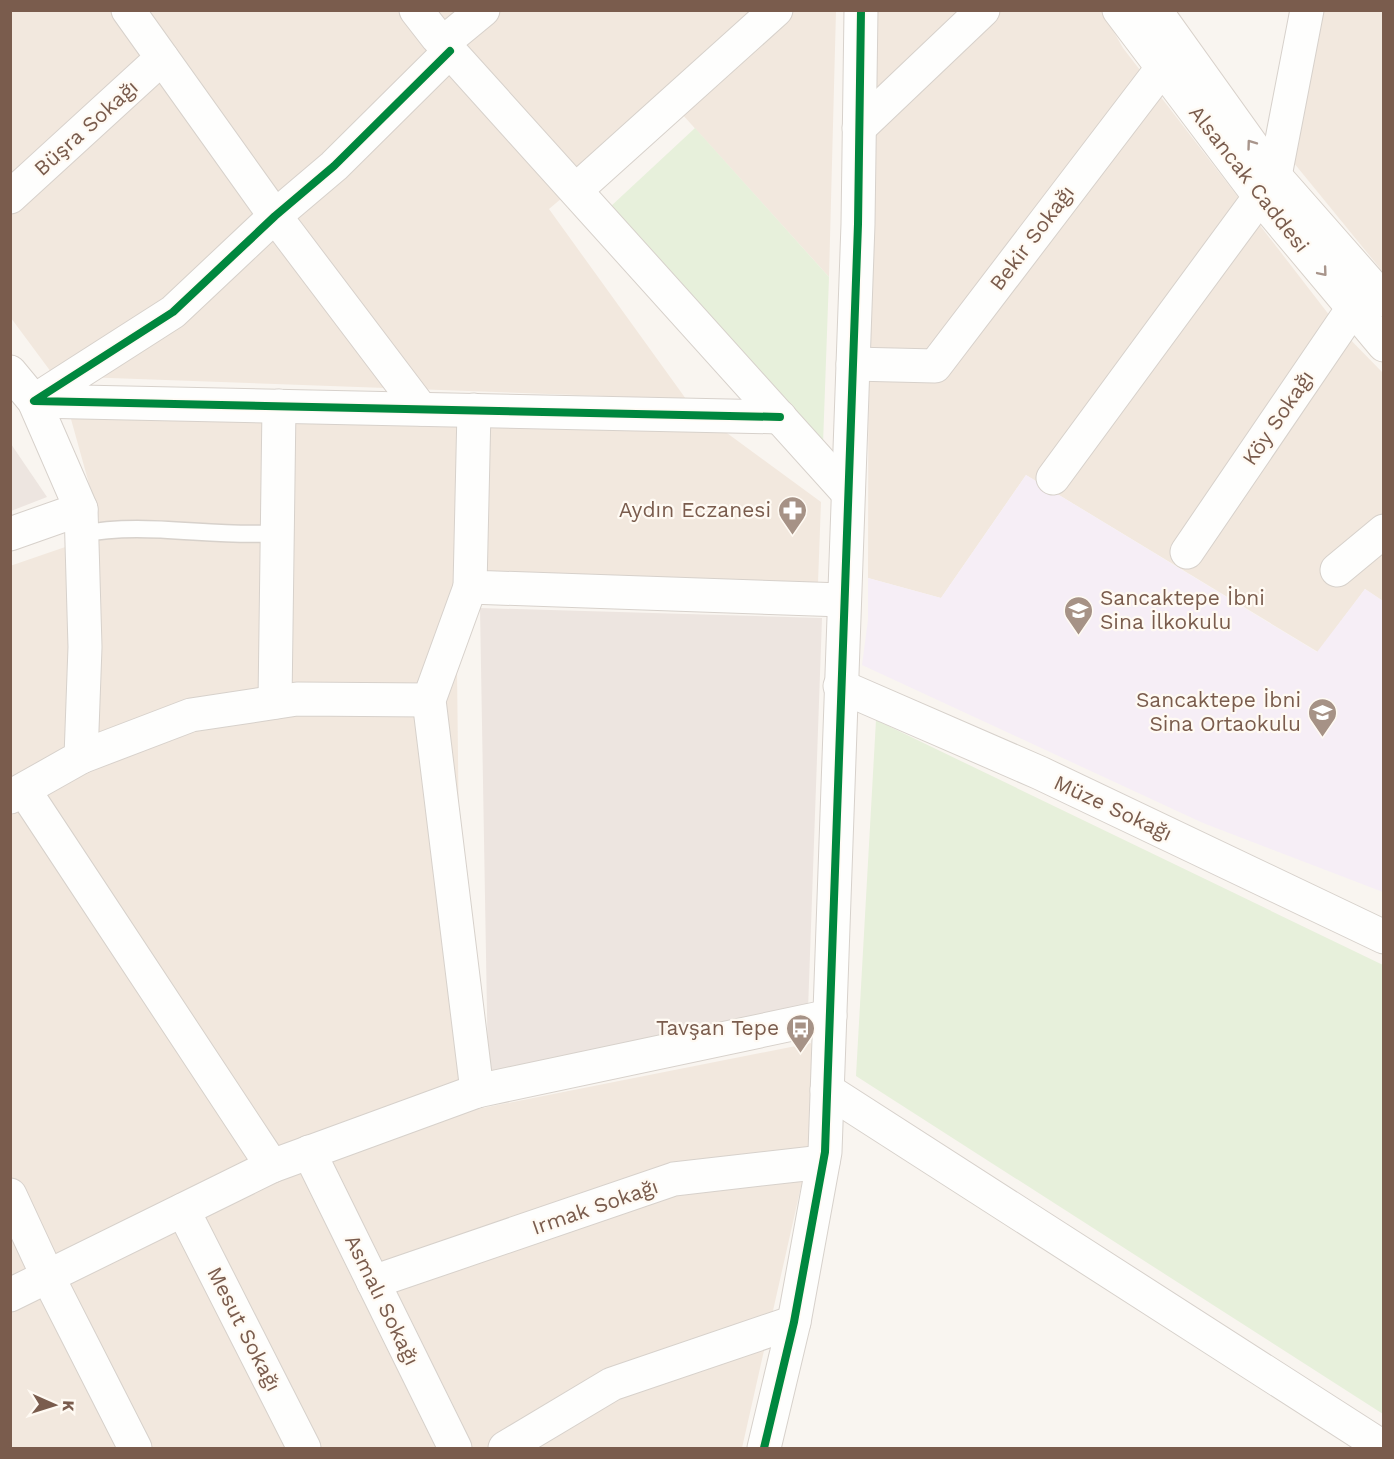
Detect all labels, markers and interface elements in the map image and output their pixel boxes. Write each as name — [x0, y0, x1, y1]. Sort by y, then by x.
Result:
street label: Büşra Sokağı — [29, 75, 143, 181]
street label: Alsancak Caddesi — [1184, 100, 1315, 257]
one-way arrow — [1247, 139, 1258, 150]
street label: Bekir Sokağı — [984, 180, 1079, 295]
one-way arrow — [1316, 265, 1327, 276]
street label: Köy Sokağı — [1237, 366, 1318, 470]
pharmacy icon: Aydın Eczanesi — [776, 494, 808, 536]
place label: Aydın Eczanesi — [619, 497, 771, 522]
place label: Sancaktepe İbni Sina İlkokulu — [1100, 585, 1265, 634]
school or university icon: Sancaktepe İbni Sina İlkokulu — [1063, 594, 1095, 636]
place label: Sancaktepe İbni Sina Ortaokulu — [1136, 687, 1301, 736]
school or university icon: Sancaktepe İbni Sina Ortaokulu — [1306, 696, 1338, 738]
street label: Müze Sokağı — [1050, 769, 1176, 846]
bus stop icon: Tavşan Tepe — [784, 1012, 816, 1054]
place label: Tavşan Tepe — [656, 1015, 779, 1040]
street label: Irmak Sokağı — [529, 1173, 661, 1240]
street label: Asmalı Sokağı — [340, 1230, 425, 1369]
street label: Mesut Sokağı — [202, 1262, 287, 1395]
north arrow — [24, 1375, 84, 1435]
text: K — [59, 1400, 78, 1412]

